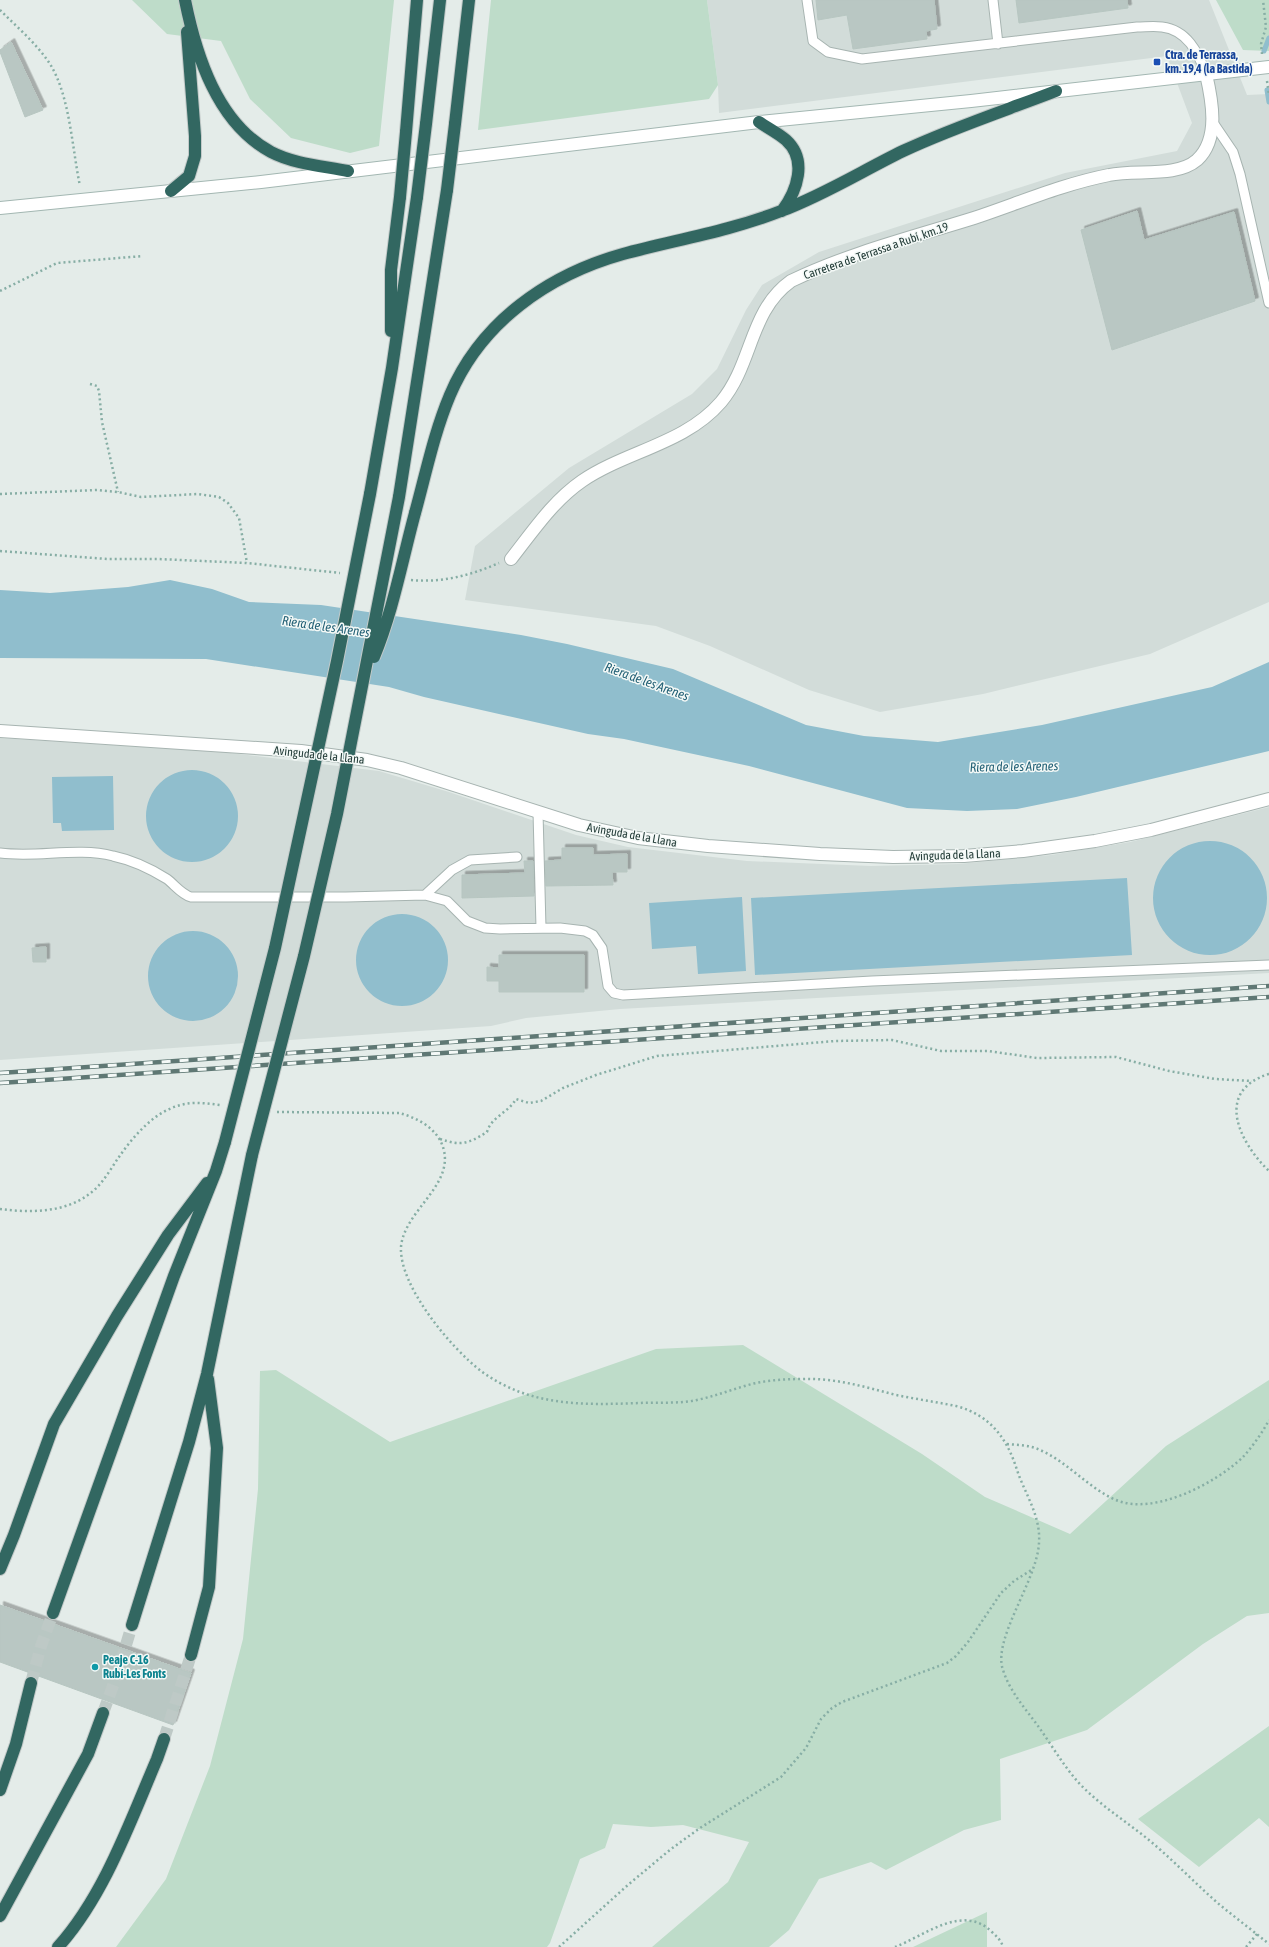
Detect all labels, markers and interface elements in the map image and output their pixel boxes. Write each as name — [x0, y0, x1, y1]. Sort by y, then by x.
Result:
place label: Ctra. de Terrassa, km. 19,4 (la Bastida) — [1165, 48, 1253, 76]
marker: Ctra. de Terrassa, km. 19,4 (la Bastida) — [1152, 57, 1162, 67]
street label: Carretera de Terrassa a Rubí, km.19 — [802, 219, 951, 282]
water label: Riera de les Arenes — [281, 613, 371, 640]
water label: Riera de les Arenes — [603, 659, 691, 704]
street label: Avinguda de la Llana — [273, 743, 365, 767]
water label: Riera de les Arenes — [970, 758, 1059, 775]
street label: Avinguda de la Llana — [586, 820, 678, 850]
street label: Avinguda de la Llana — [909, 846, 1001, 864]
place label: Peaje C-16 Rubí-Les Fonts — [103, 1653, 167, 1681]
marker: Peaje C-16 Rubí-Les Fonts — [90, 1662, 100, 1672]

